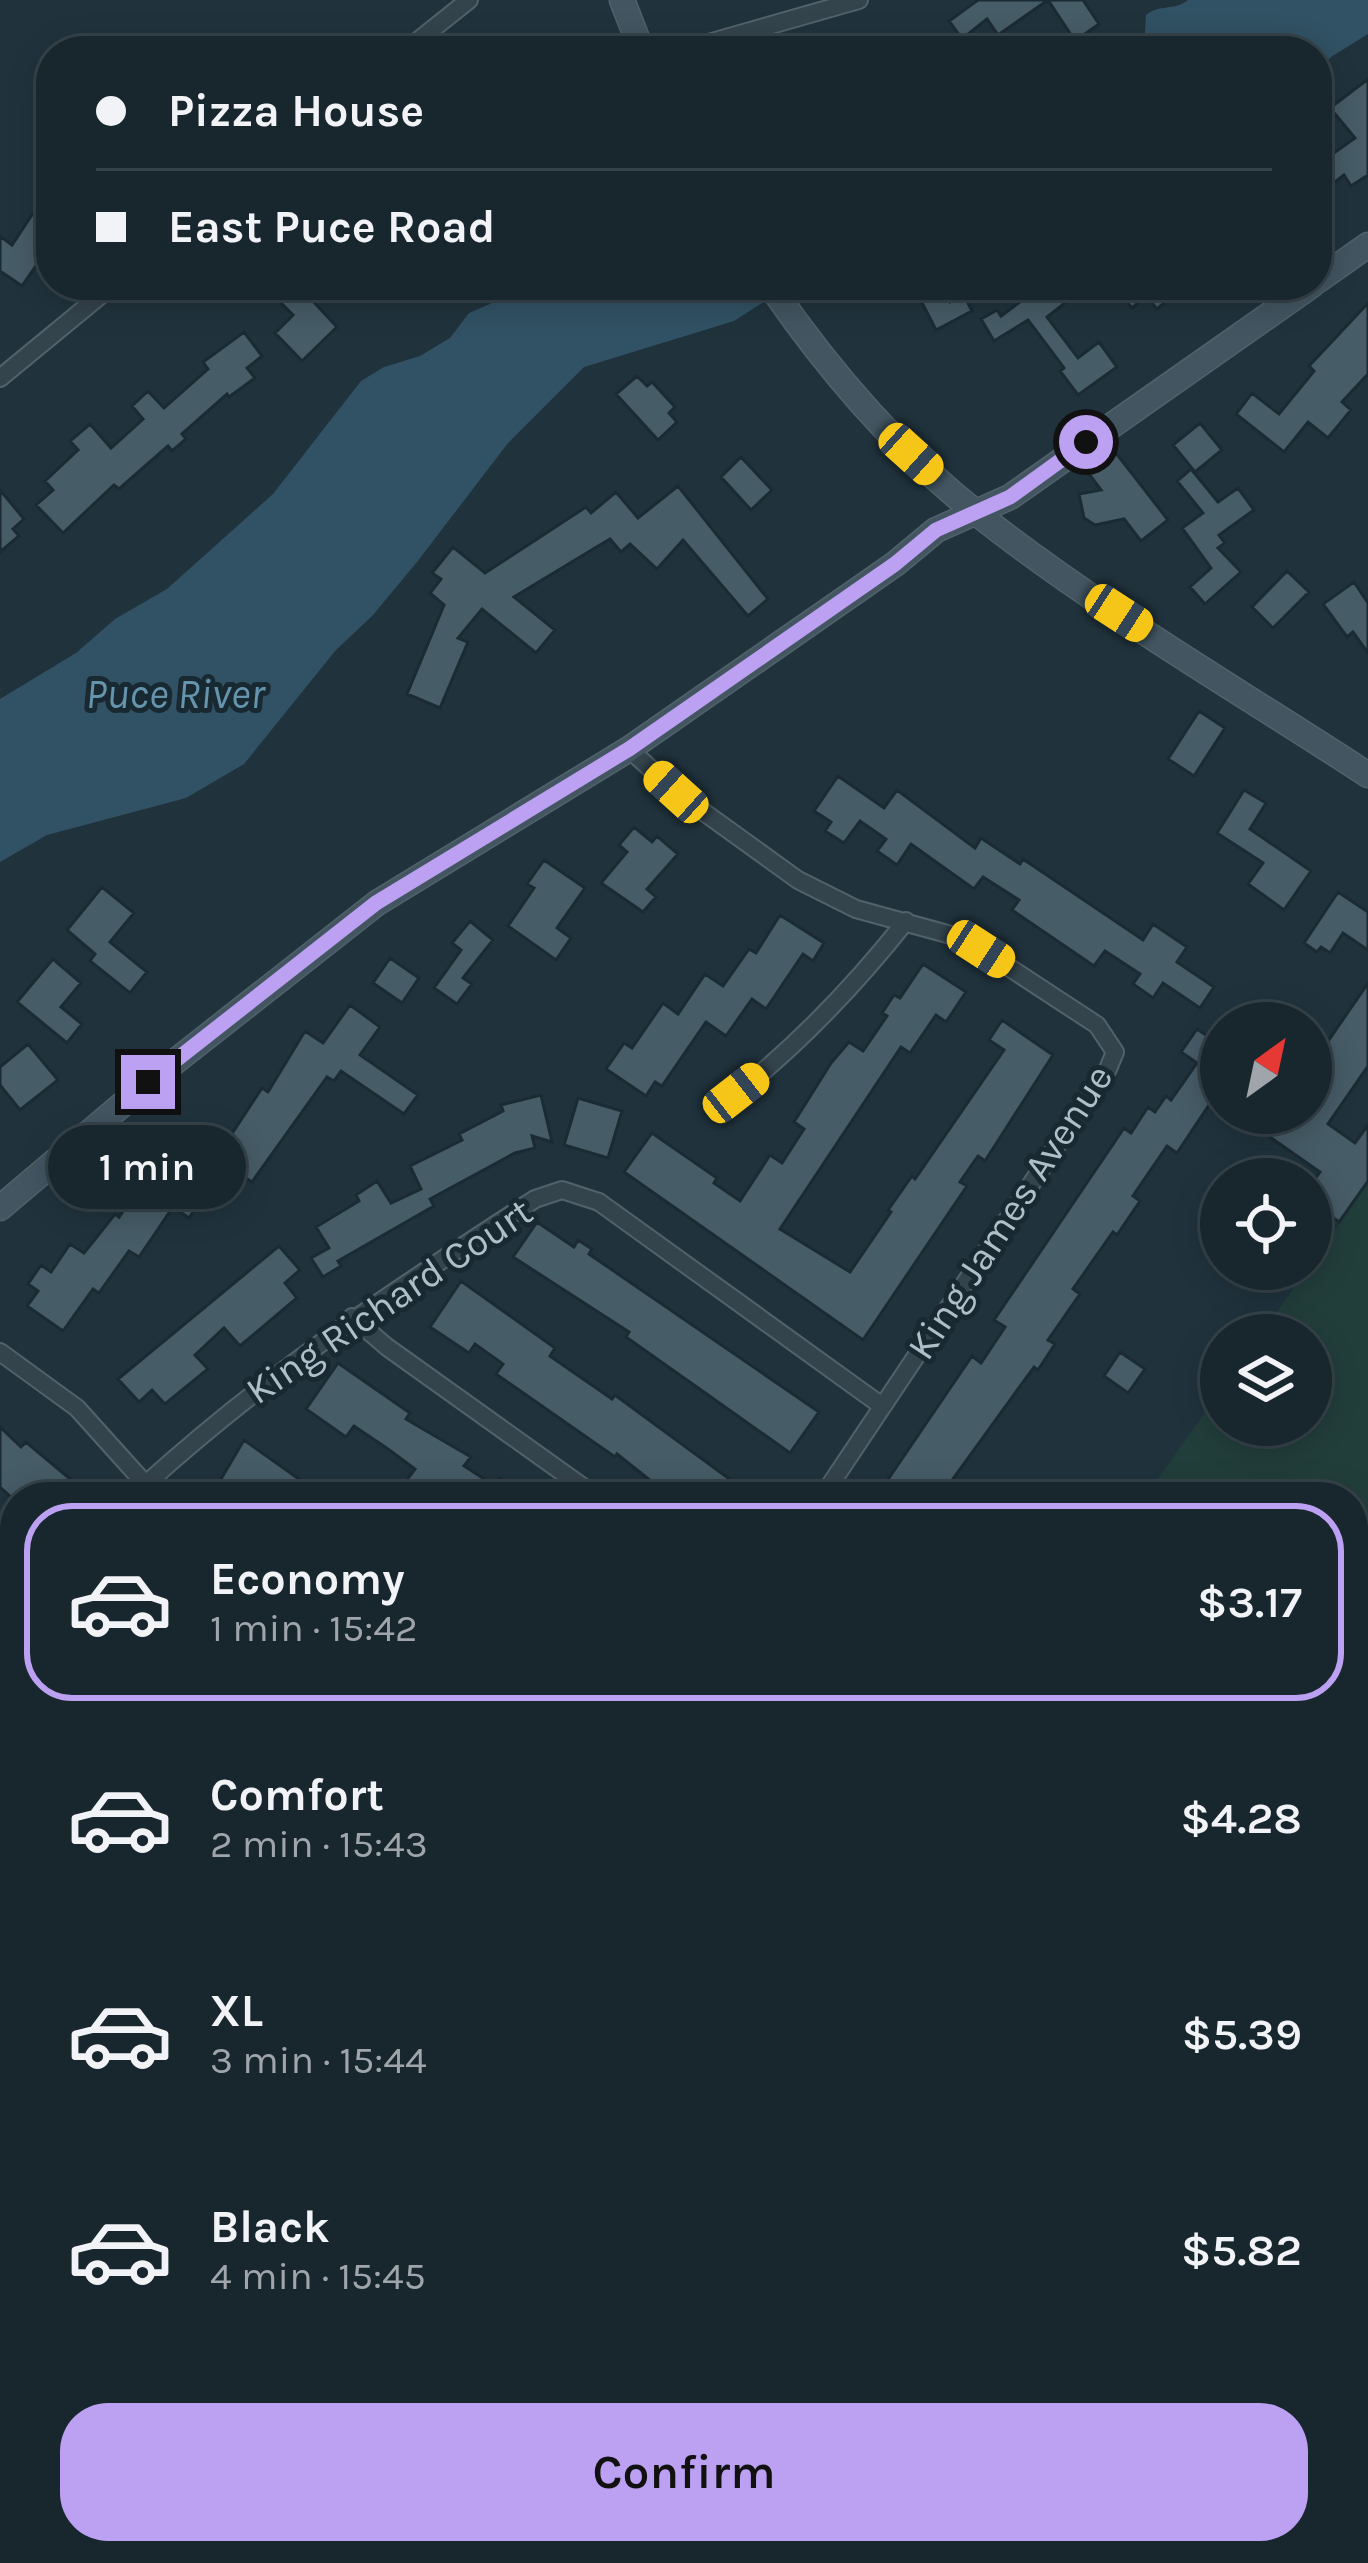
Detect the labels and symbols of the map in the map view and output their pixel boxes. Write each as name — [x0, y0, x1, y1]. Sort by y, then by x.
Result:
route start — [1059, 415, 1113, 469]
car — [872, 417, 950, 491]
car — [1079, 578, 1159, 648]
water label: Puce River — [85, 669, 266, 719]
car — [637, 755, 715, 829]
car — [941, 914, 1021, 984]
north arrow — [1200, 1002, 1332, 1134]
route end — [121, 1055, 175, 1109]
street label: King James Avenue — [898, 1056, 1122, 1368]
car — [697, 1057, 775, 1129]
callout: 1 min — [49, 1124, 247, 1208]
street label: King Richard Court — [237, 1188, 541, 1414]

